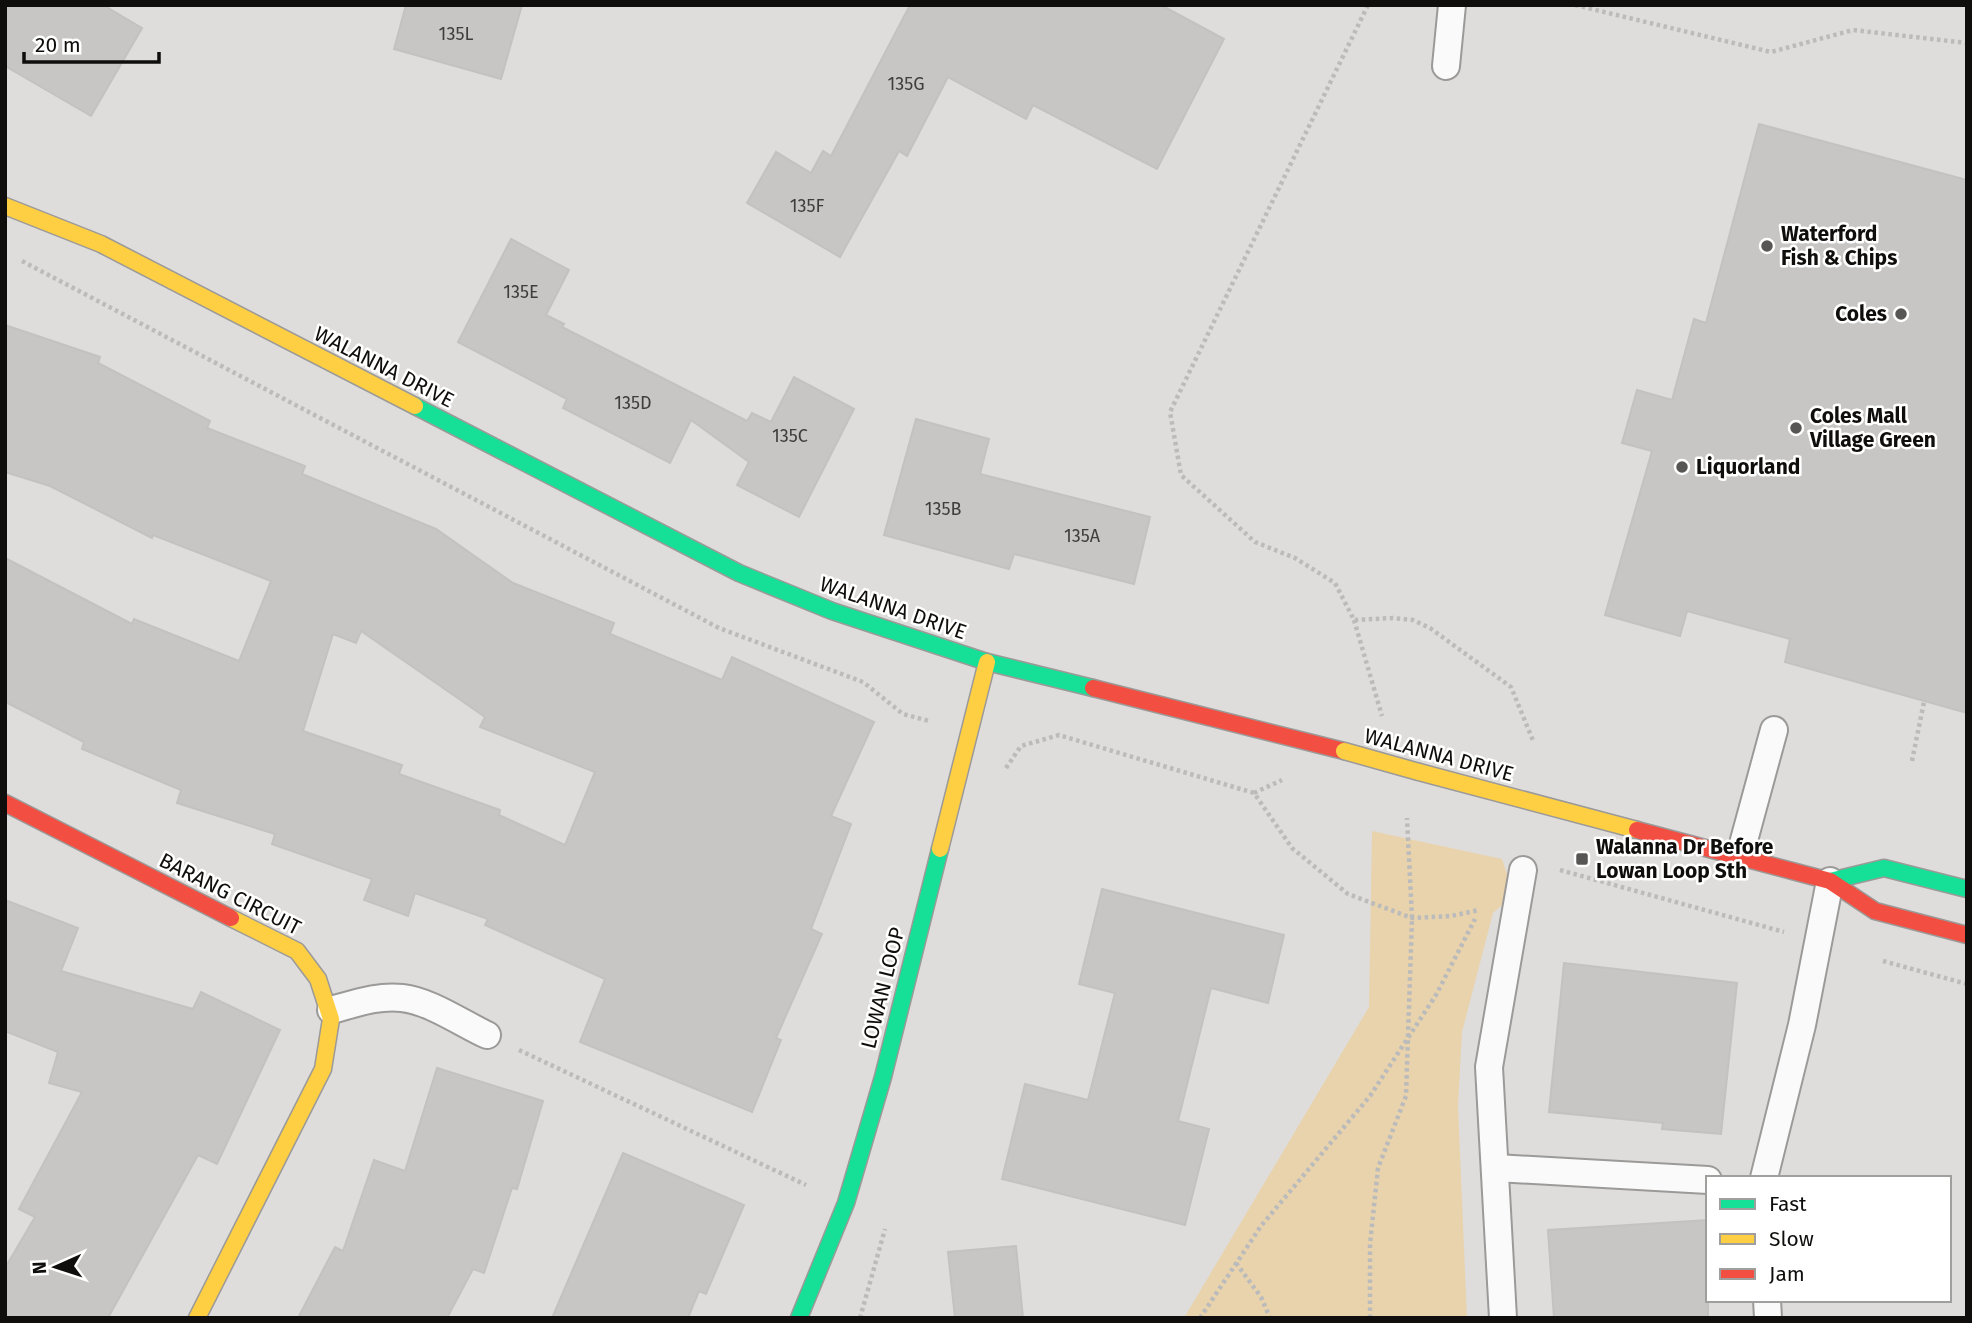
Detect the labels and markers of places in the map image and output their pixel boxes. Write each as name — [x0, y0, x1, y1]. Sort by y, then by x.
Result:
place label: Waterford Fish & Chips — [1781, 221, 1897, 271]
marker: Waterford Fish & Chips — [1759, 238, 1775, 254]
place label: Coles — [1835, 301, 1887, 327]
marker: Coles — [1893, 306, 1909, 322]
place label: Coles Mall Village Green — [1809, 403, 1936, 453]
marker: Coles Mall Village Green — [1788, 420, 1804, 436]
place label: Liquorland — [1696, 454, 1800, 480]
marker: Liquorland — [1674, 459, 1690, 475]
place label: Walanna Dr Before Lowan Loop Sth — [1596, 834, 1774, 884]
marker: Walanna Dr Before Lowan Loop Sth — [1574, 851, 1590, 867]

